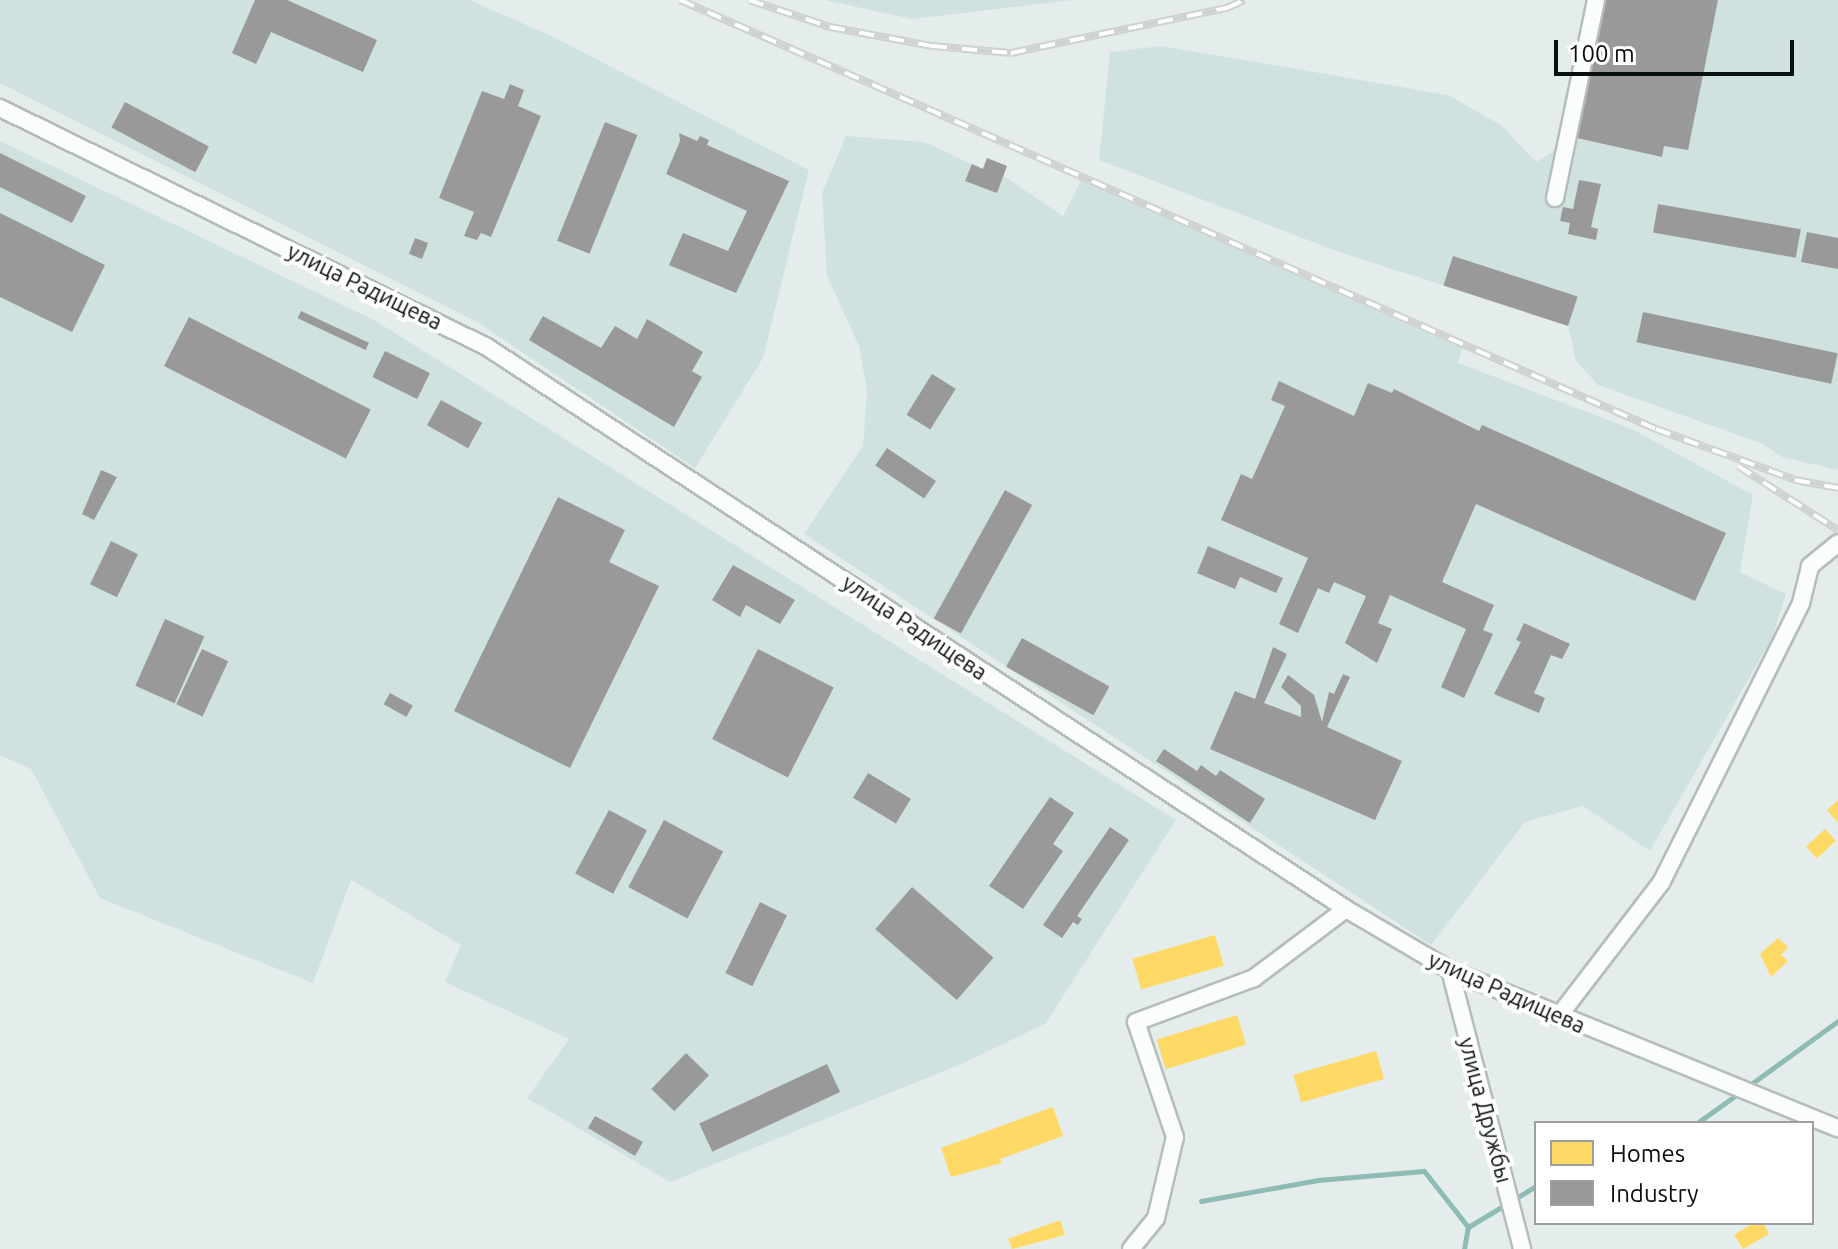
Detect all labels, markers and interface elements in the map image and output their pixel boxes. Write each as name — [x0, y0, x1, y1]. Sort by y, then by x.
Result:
scale bar — [1558, 24, 1798, 74]
text: 100 m — [1568, 40, 1635, 67]
street label: улица Радищева — [283, 237, 447, 335]
street label: улица Радищева — [838, 569, 992, 685]
street label: улица Радищева — [1424, 946, 1590, 1038]
street label: улица Дружбы — [1454, 1034, 1518, 1186]
legend — [1534, 1121, 1814, 1225]
text: Homes — [1610, 1140, 1685, 1167]
text: Industry — [1610, 1180, 1699, 1207]

